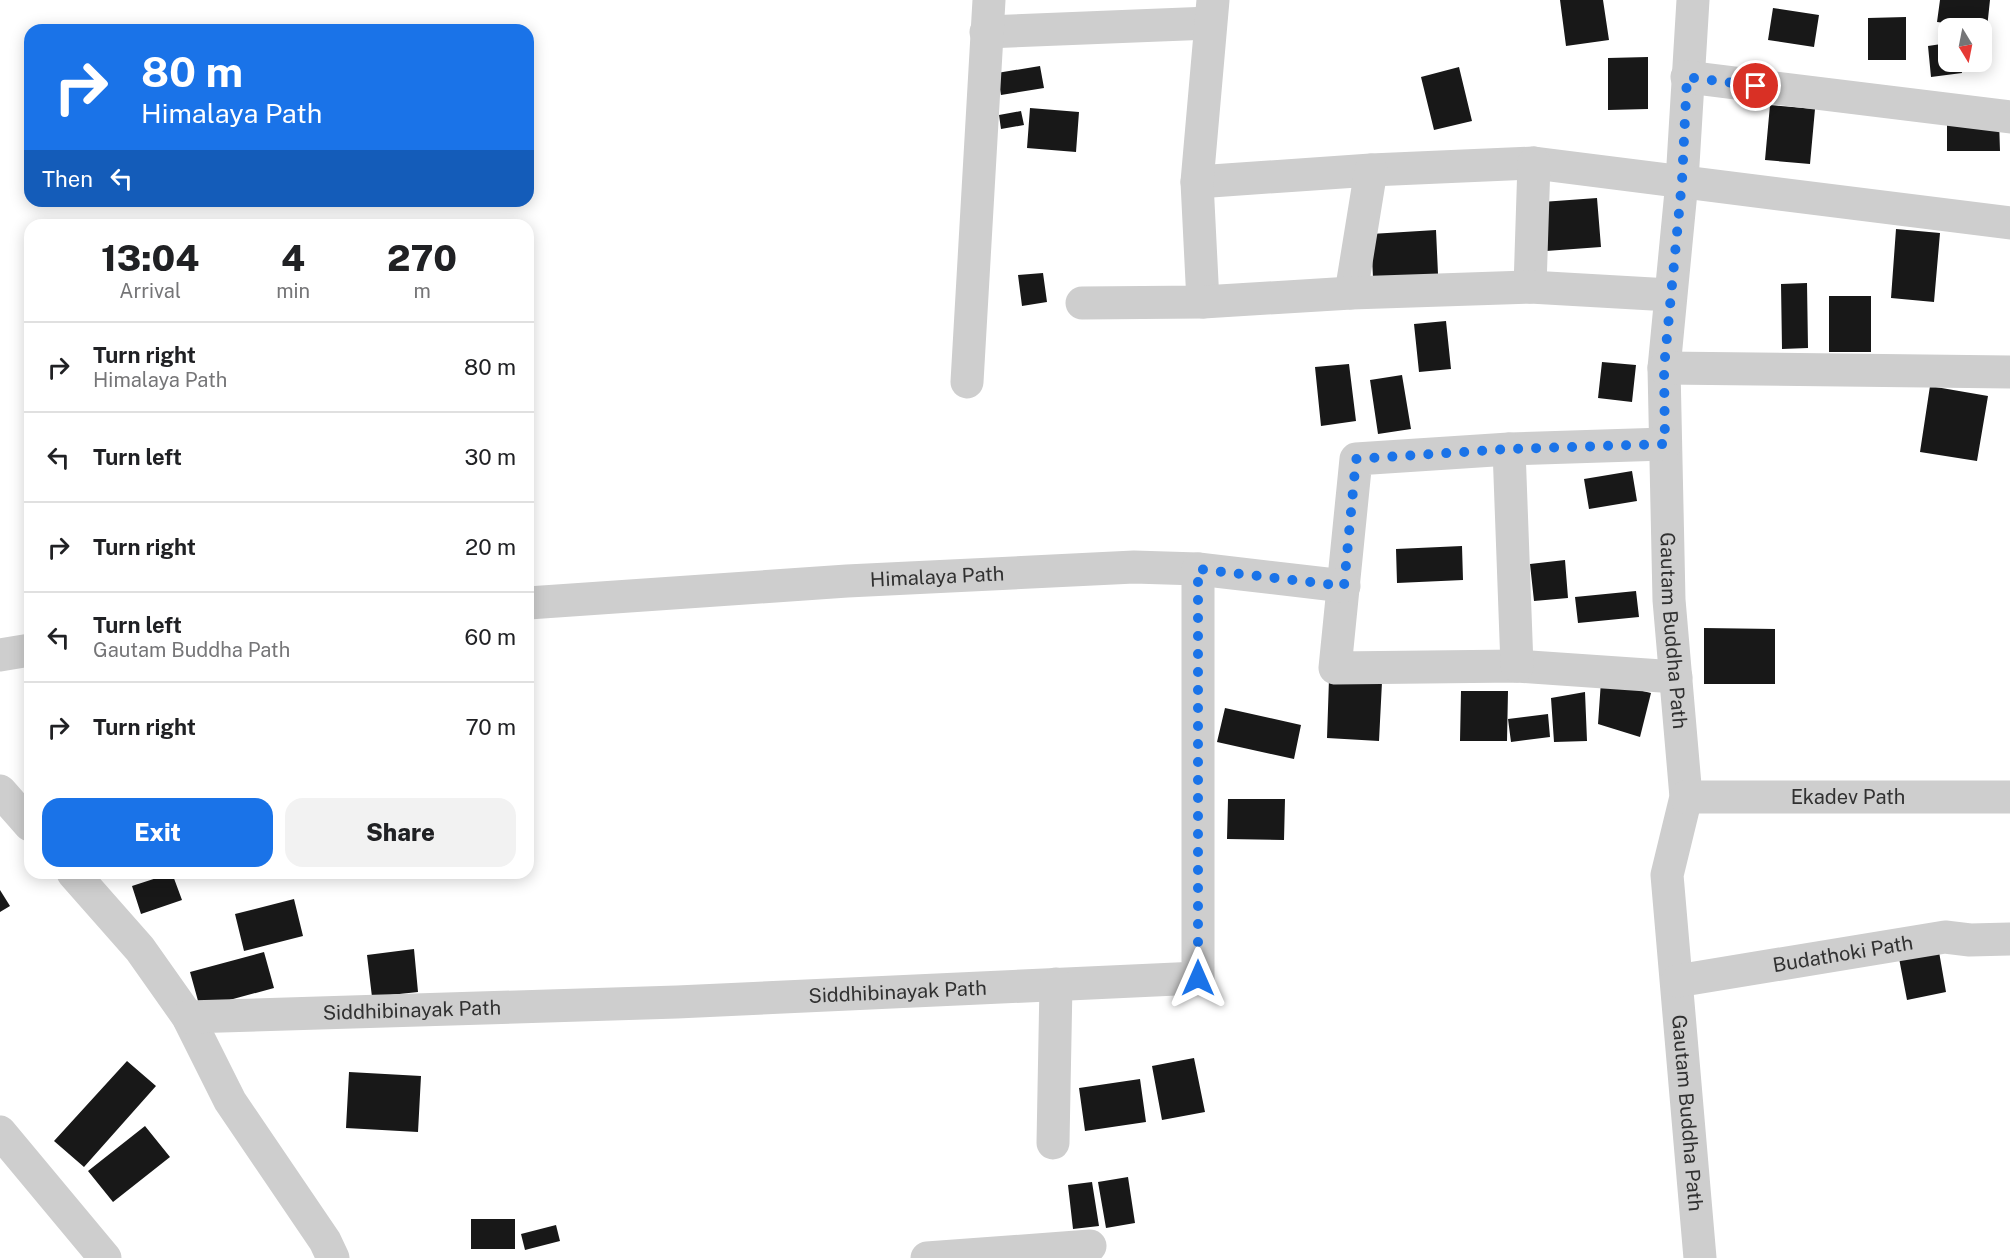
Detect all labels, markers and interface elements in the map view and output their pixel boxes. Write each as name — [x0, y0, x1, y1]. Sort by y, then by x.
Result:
north arrow — [1938, 18, 1992, 72]
map controls — [1938, 18, 1992, 72]
text: 80 m — [141, 47, 243, 96]
icon: right — [42, 48, 120, 126]
pin — [1730, 60, 1781, 111]
icon: arrive — [1739, 69, 1772, 102]
text: Himalaya Path — [141, 97, 322, 129]
icon: left — [105, 162, 138, 195]
text: Then — [42, 166, 93, 192]
text: 13:04 — [101, 237, 199, 279]
text: 4 — [281, 237, 305, 279]
text: 270 — [387, 237, 457, 279]
text: Arrival — [119, 279, 181, 303]
text: min — [276, 279, 310, 303]
text: m — [413, 279, 431, 303]
text: Turn right — [93, 342, 196, 368]
icon: right — [42, 351, 75, 384]
text: 80 m — [464, 354, 516, 380]
text: Himalaya Path — [93, 368, 227, 392]
icon: left — [42, 441, 75, 474]
text: Turn left — [93, 444, 182, 470]
text: 30 m — [464, 444, 516, 470]
icon: right — [42, 531, 75, 564]
street label: Gautam Buddha Path — [1656, 532, 1692, 730]
text: Turn right — [93, 534, 196, 560]
text: 20 m — [465, 534, 516, 560]
street label: Himalaya Path — [869, 561, 1005, 592]
text: Turn left — [93, 612, 182, 638]
icon: left — [42, 621, 75, 654]
text: 60 m — [465, 624, 516, 650]
text: Gautam Buddha Path — [93, 638, 290, 662]
icon: right — [42, 711, 75, 744]
text: Turn right — [93, 714, 196, 740]
text: 70 m — [465, 714, 516, 740]
street label: Ekadev Path — [1791, 785, 1905, 809]
button: Exit — [42, 798, 273, 867]
button: Share — [285, 798, 516, 867]
street label: Budathoki Path — [1771, 930, 1915, 977]
position arrow — [1166, 946, 1230, 1010]
street label: Siddhibinayak Path — [808, 976, 987, 1008]
street label: Siddhibinayak Path — [322, 995, 501, 1025]
street label: Gautam Buddha Path — [1667, 1014, 1708, 1212]

